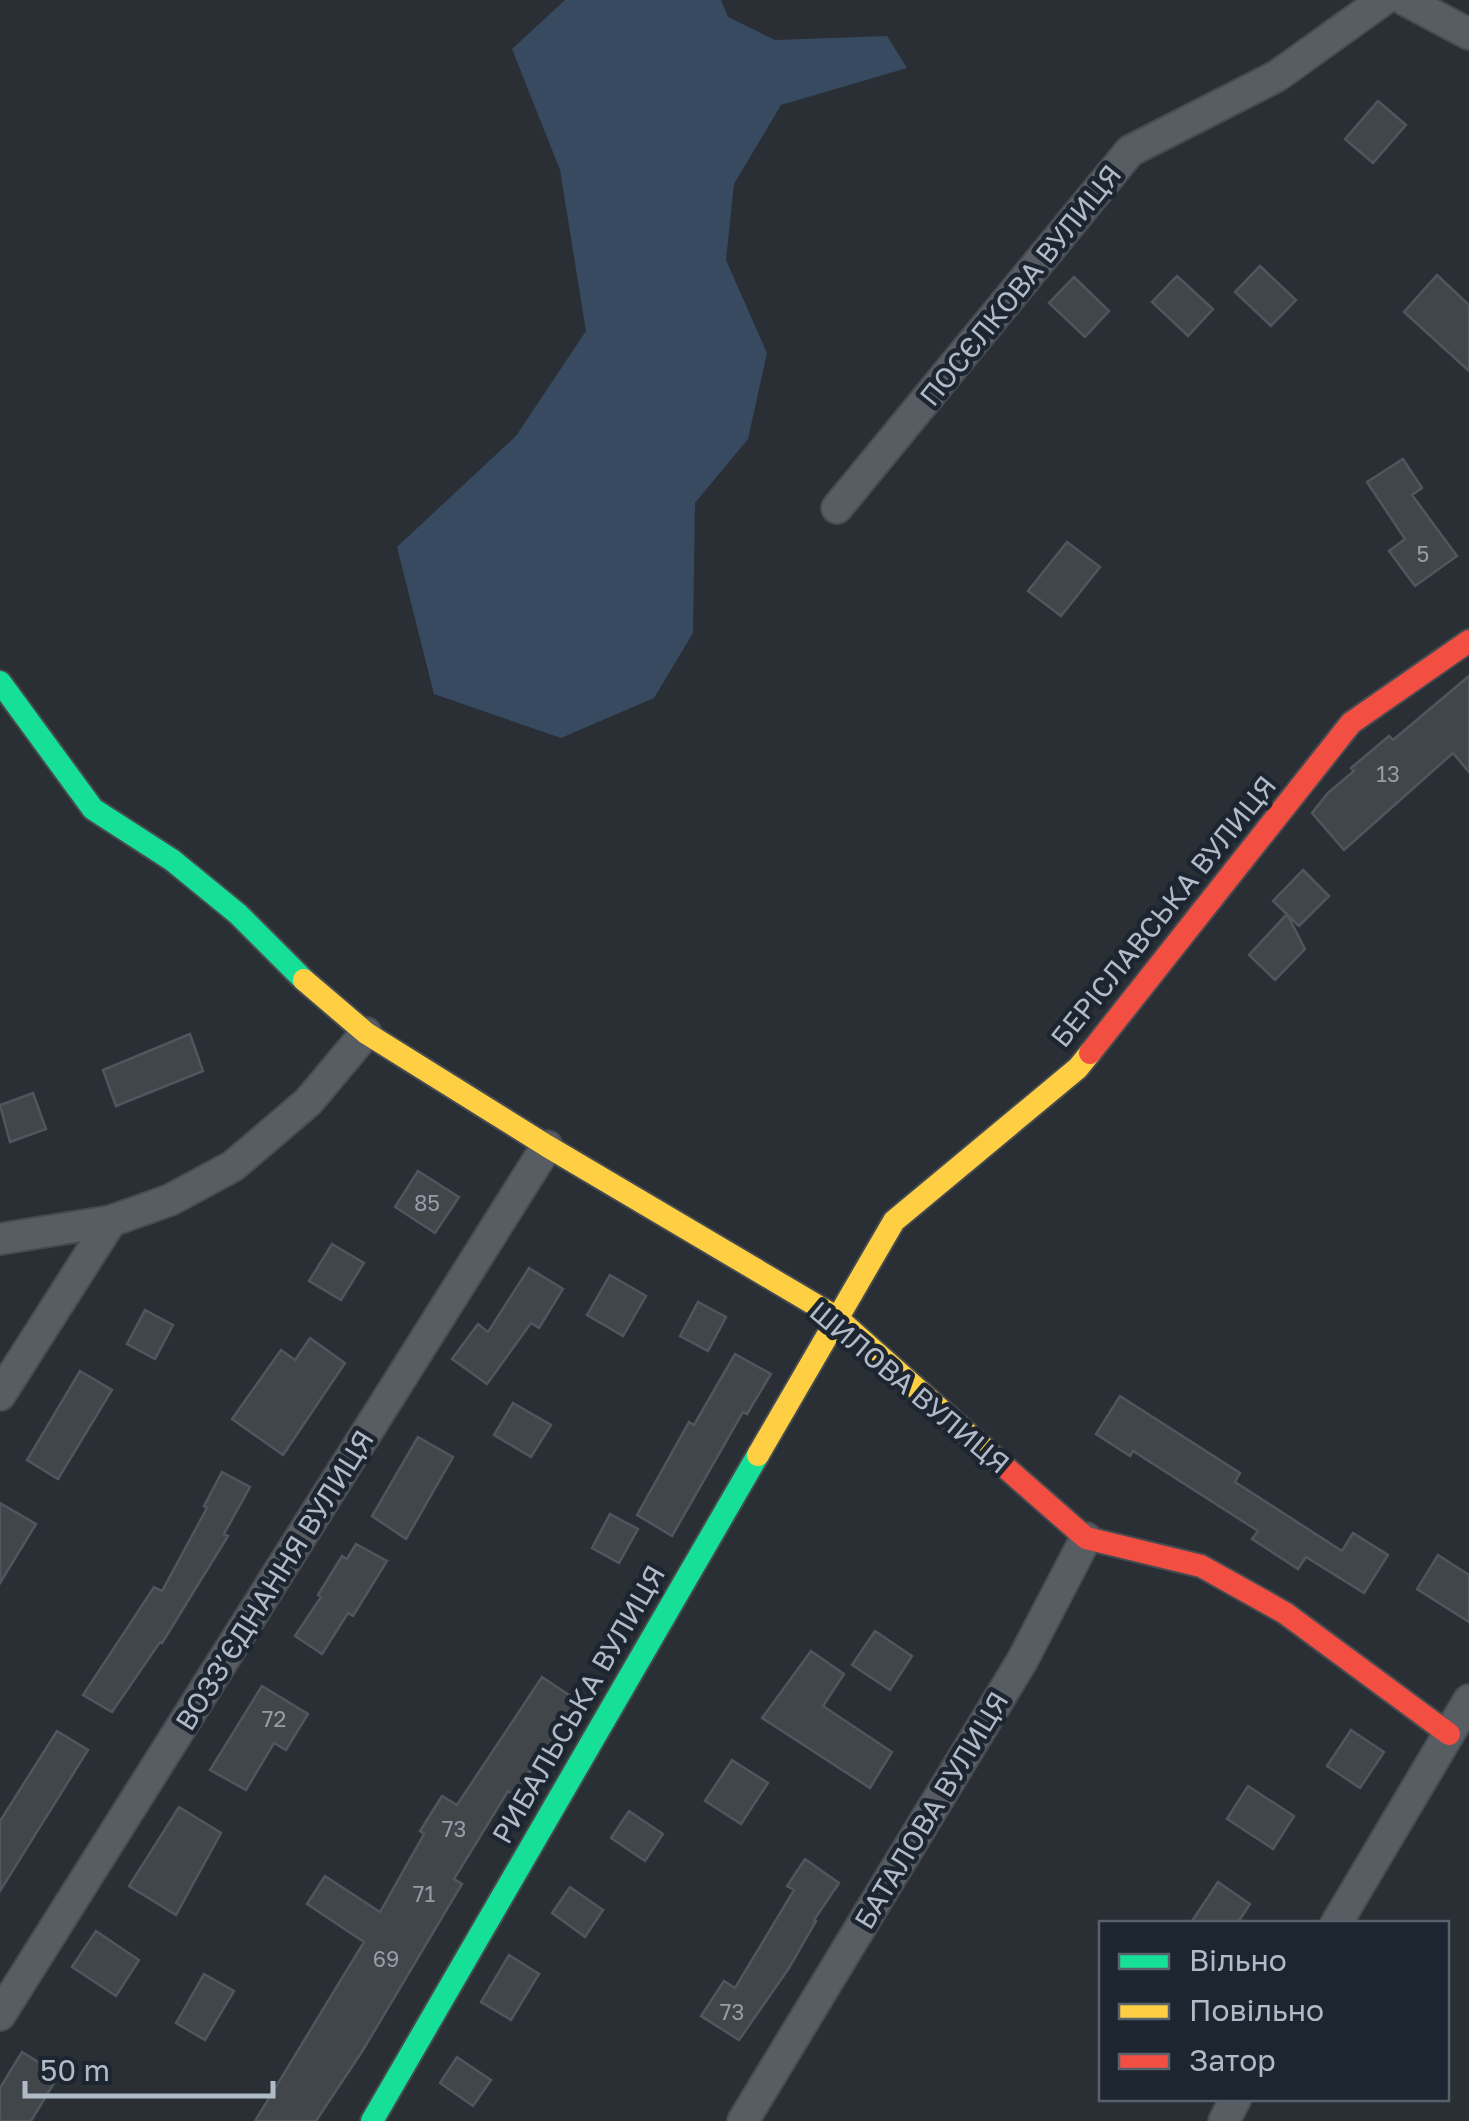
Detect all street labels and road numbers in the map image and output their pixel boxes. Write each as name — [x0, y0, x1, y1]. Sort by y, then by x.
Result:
street label: ПОСЄЛКОВА ВУЛИЦЯ — [913, 158, 1127, 412]
street label: БЕРІСЛАВСЬКА ВУЛИЦЯ — [1043, 769, 1283, 1053]
street label: ШИЛОВА ВУЛИЦЯ — [804, 1294, 1016, 1480]
street label: ВОЗЗ’ЄДНАННЯ ВУЛИЦЯ — [168, 1424, 380, 1736]
street label: РИБАЛЬСЬКА ВУЛИЦЯ — [485, 1559, 671, 1849]
street label: БАТАЛОВА ВУЛИЦЯ — [847, 1686, 1015, 1934]

